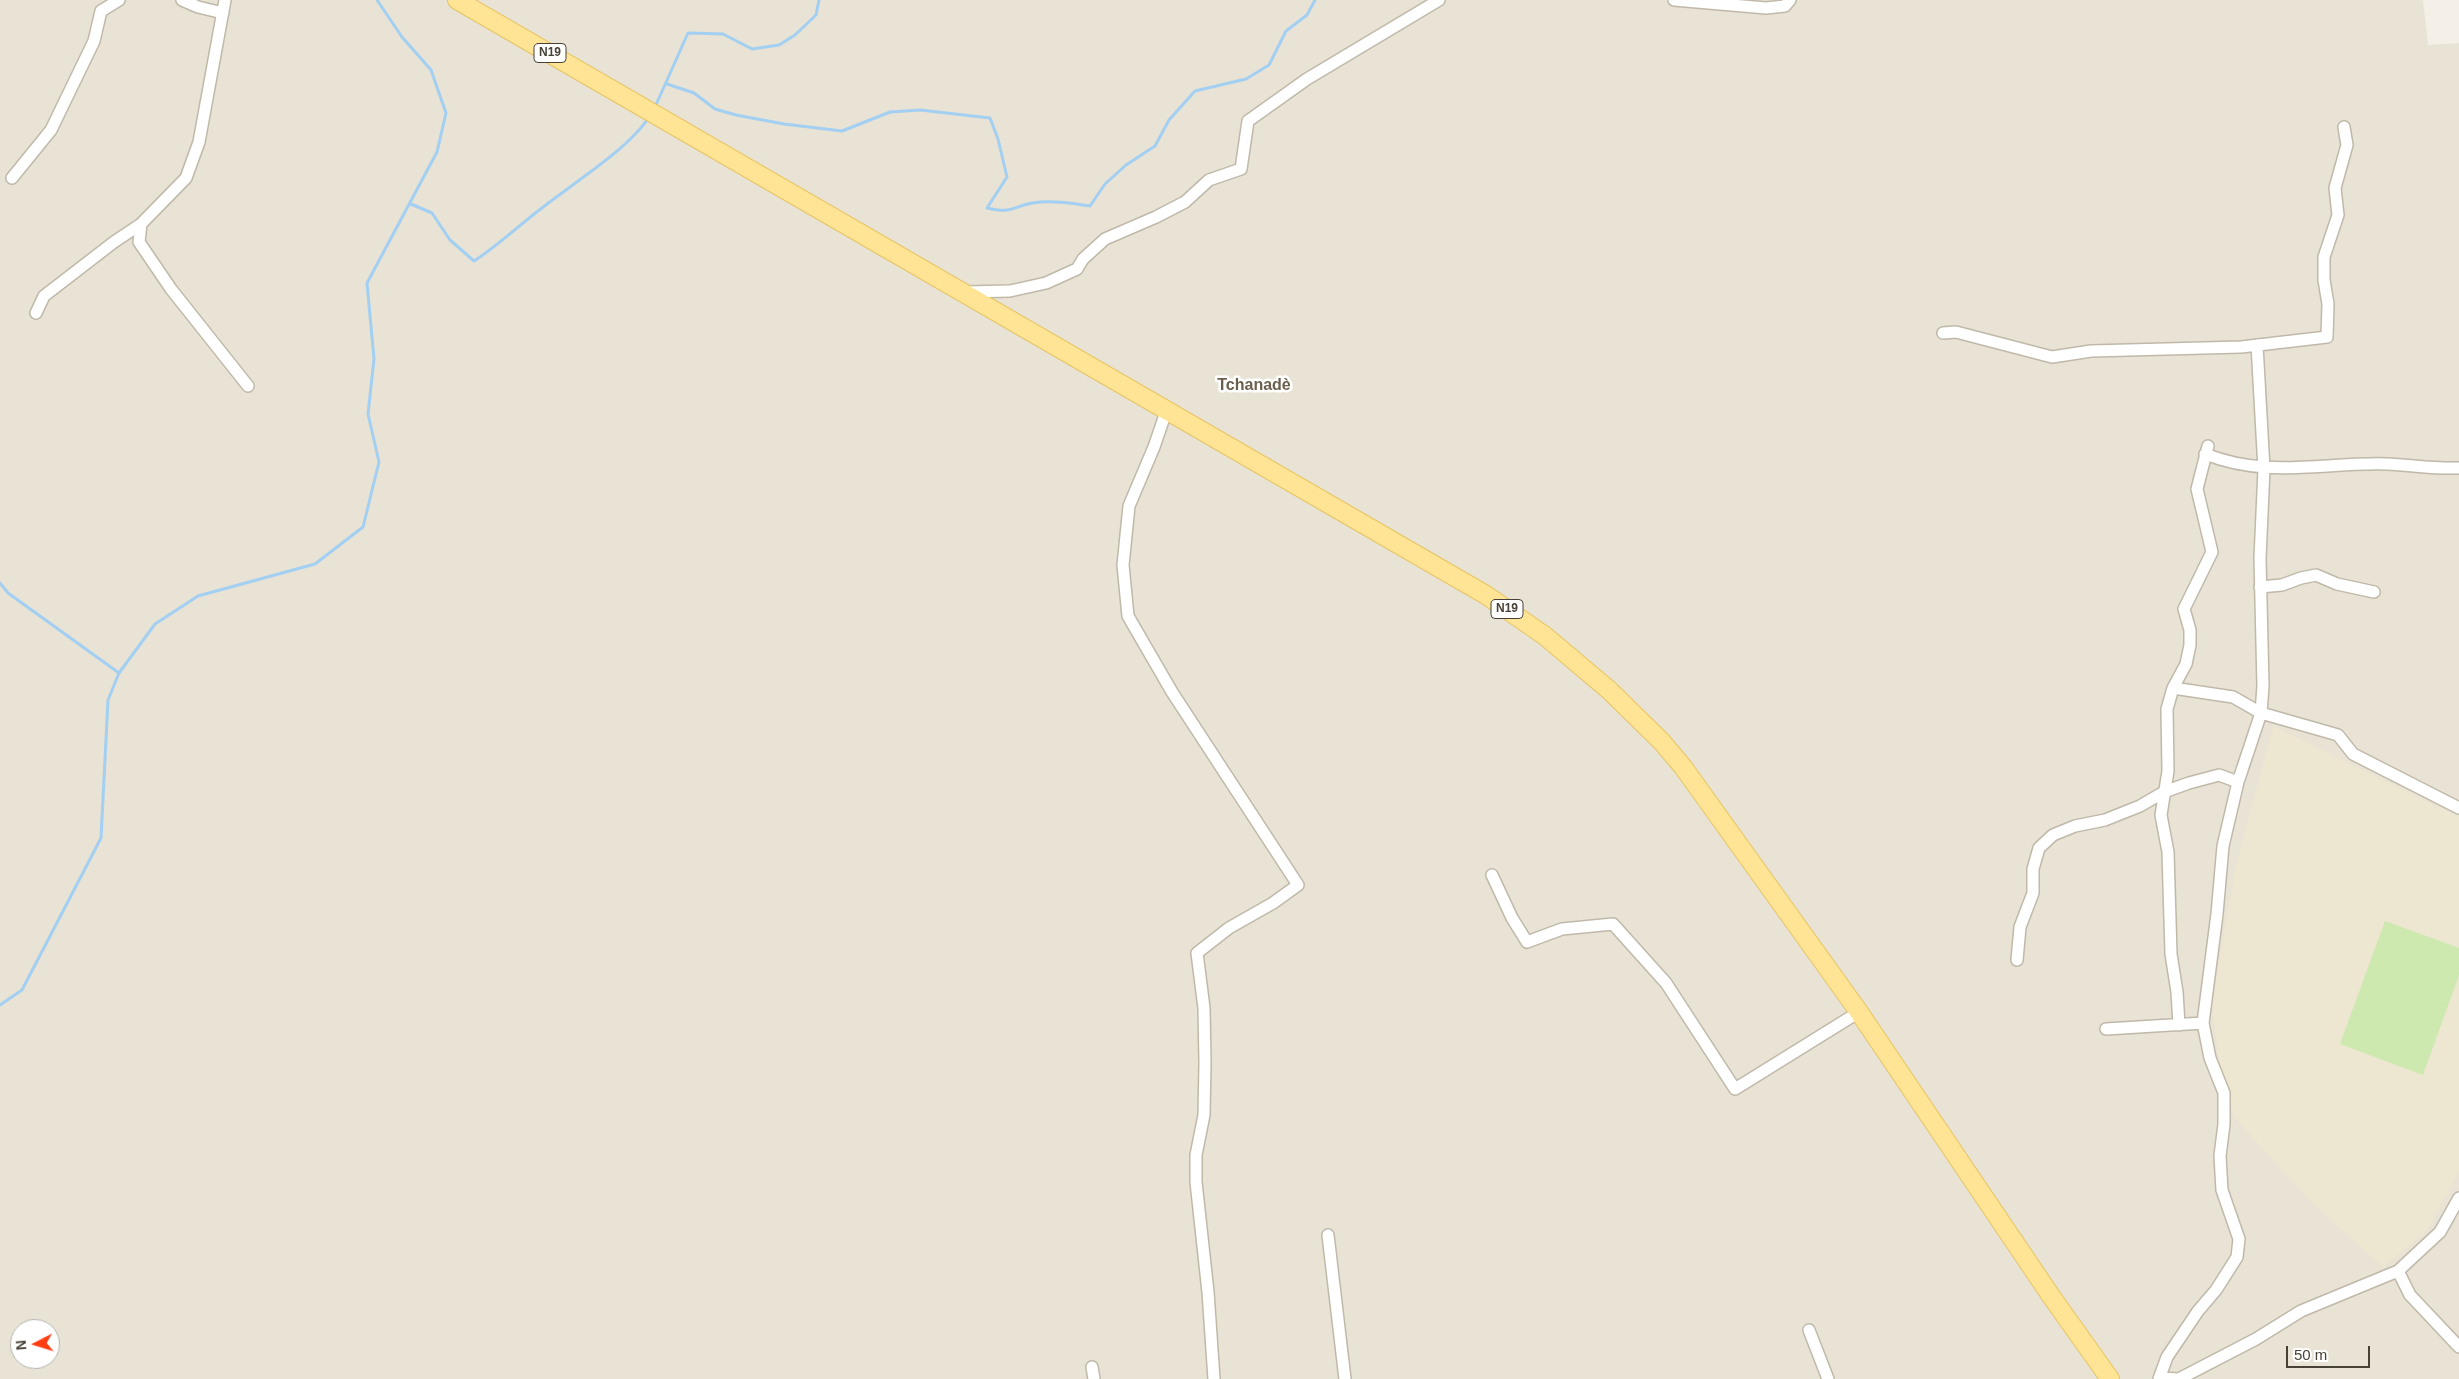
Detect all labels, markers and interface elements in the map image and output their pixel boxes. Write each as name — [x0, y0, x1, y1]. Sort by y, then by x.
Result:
road number: N19 — [534, 44, 566, 62]
district label: Tchanadè — [1217, 376, 1291, 396]
road number: N19 — [1491, 600, 1523, 618]
north arrow — [10, 1319, 60, 1369]
scale bar — [2289, 1336, 2373, 1368]
text: N — [13, 1339, 29, 1351]
text: 50 m — [2294, 1346, 2327, 1363]

